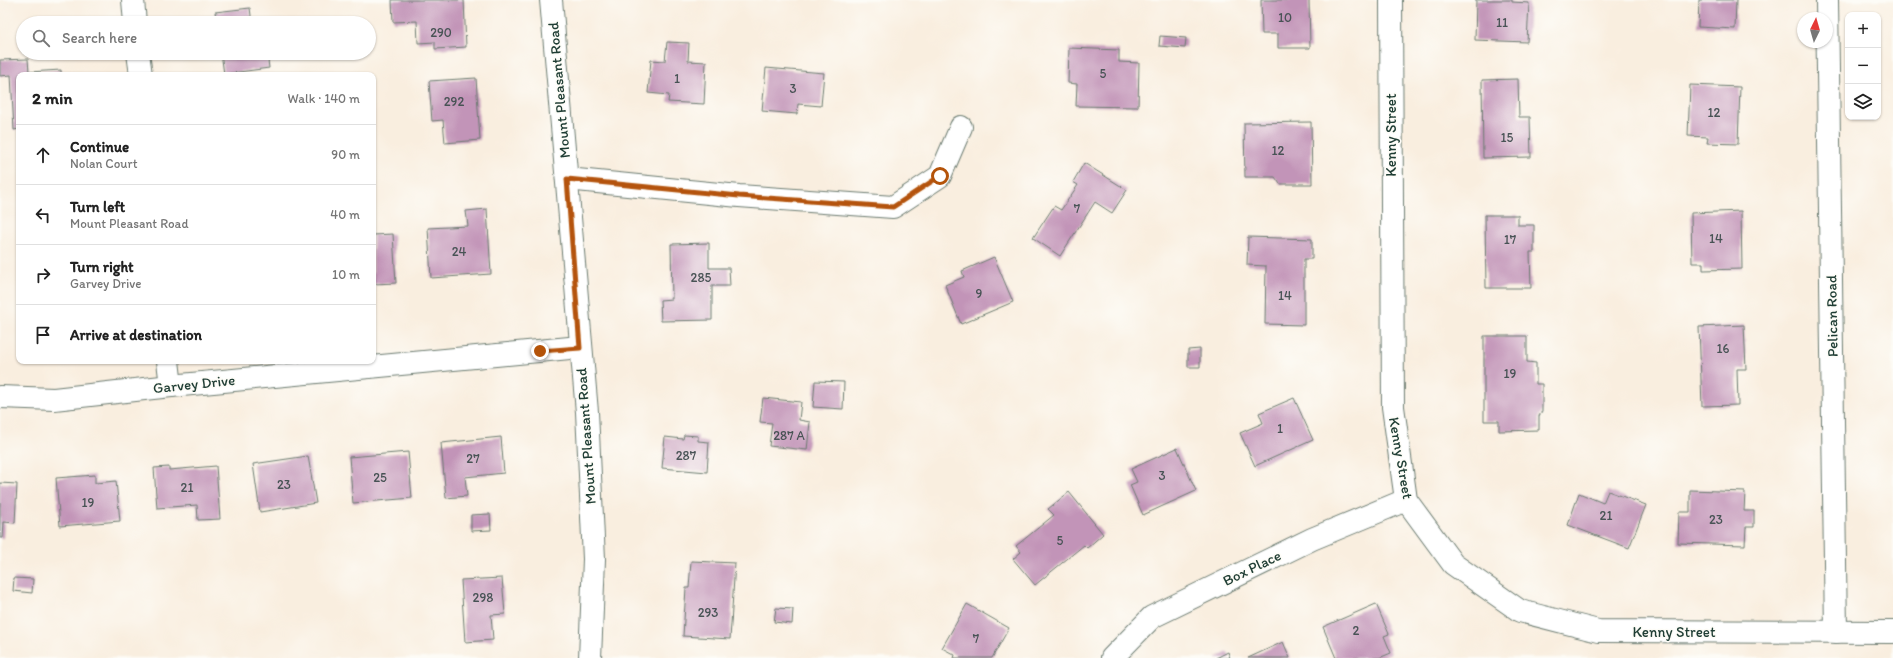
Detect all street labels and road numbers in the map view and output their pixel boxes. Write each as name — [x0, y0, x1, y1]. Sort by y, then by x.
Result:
street label: Mount Pleasant Road — [544, 20, 574, 159]
street label: Kenny Street — [1382, 93, 1400, 177]
street label: Pelican Road — [1822, 274, 1842, 357]
street label: Mount Pleasant Road — [572, 366, 600, 505]
street label: Garvey Drive — [152, 371, 236, 397]
street label: Kenny Street — [1385, 415, 1417, 501]
street label: Box Place — [1220, 546, 1284, 590]
street label: Kenny Street — [1632, 623, 1716, 641]

